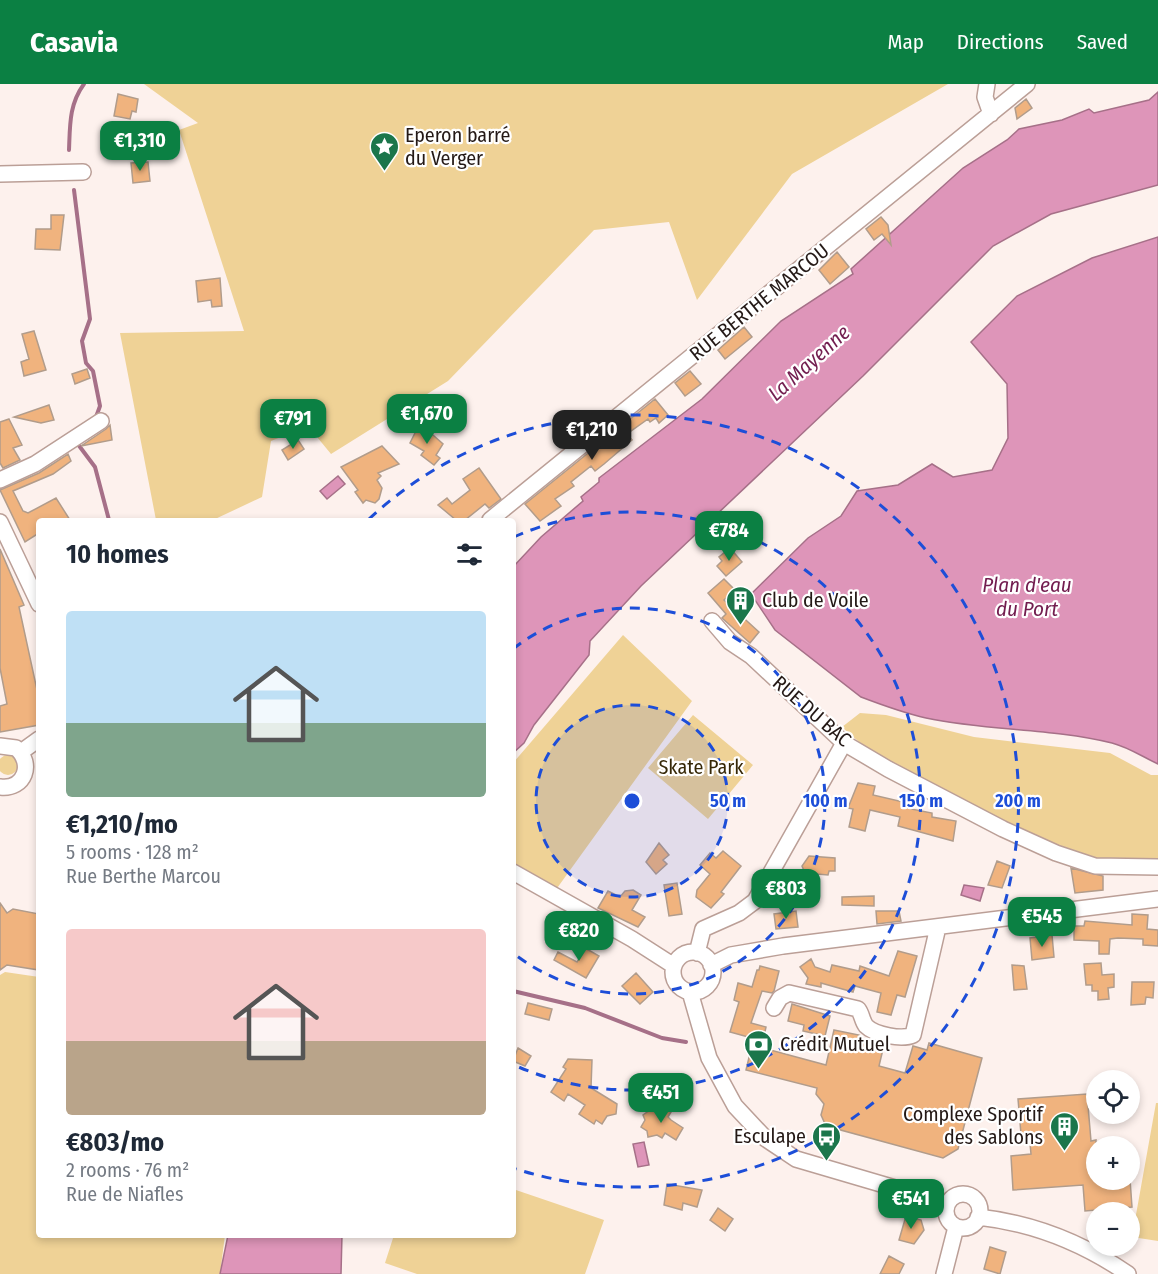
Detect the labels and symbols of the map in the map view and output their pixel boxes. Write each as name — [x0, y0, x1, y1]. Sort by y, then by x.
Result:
pin: €1,310 — [91, 121, 189, 172]
place label: Eperon barré du Verger — [405, 123, 510, 170]
place icon: Eperon barré du Verger — [368, 130, 400, 172]
street label: RUE BERTHE MARCOU — [684, 238, 834, 366]
water label: La Mayenne — [763, 319, 855, 407]
pin: €1,670 — [378, 394, 476, 445]
pin: €791 — [257, 399, 329, 450]
pin: €1,210 — [543, 410, 641, 461]
pin: €784 — [693, 511, 765, 562]
water label: Plan d'eau du Port — [982, 572, 1072, 622]
building icon: Club de Voile — [725, 584, 757, 626]
place label: Club de Voile — [762, 588, 869, 612]
street label: RUE DU BAC — [768, 670, 856, 752]
park label: Skate Park — [658, 755, 744, 779]
text: 50 m — [710, 790, 746, 812]
text: 100 m — [803, 790, 847, 812]
text: 150 m — [899, 790, 943, 812]
text: 200 m — [994, 790, 1041, 812]
centre of rings — [622, 791, 642, 811]
pin: €803 — [750, 869, 822, 920]
pin: €545 — [1006, 897, 1078, 948]
pin: €820 — [543, 911, 615, 962]
bank icon: Crédit Mutuel — [743, 1028, 775, 1070]
place label: Crédit Mutuel — [780, 1032, 890, 1056]
pin: €451 — [625, 1073, 697, 1124]
place label: Complexe Sportif des Sablons — [903, 1102, 1045, 1149]
building icon: Complexe Sportif des Sablons — [1048, 1110, 1080, 1152]
bus stop icon: Esculape — [811, 1120, 843, 1162]
place label: Esculape — [734, 1124, 806, 1148]
pin: €541 — [875, 1179, 947, 1230]

